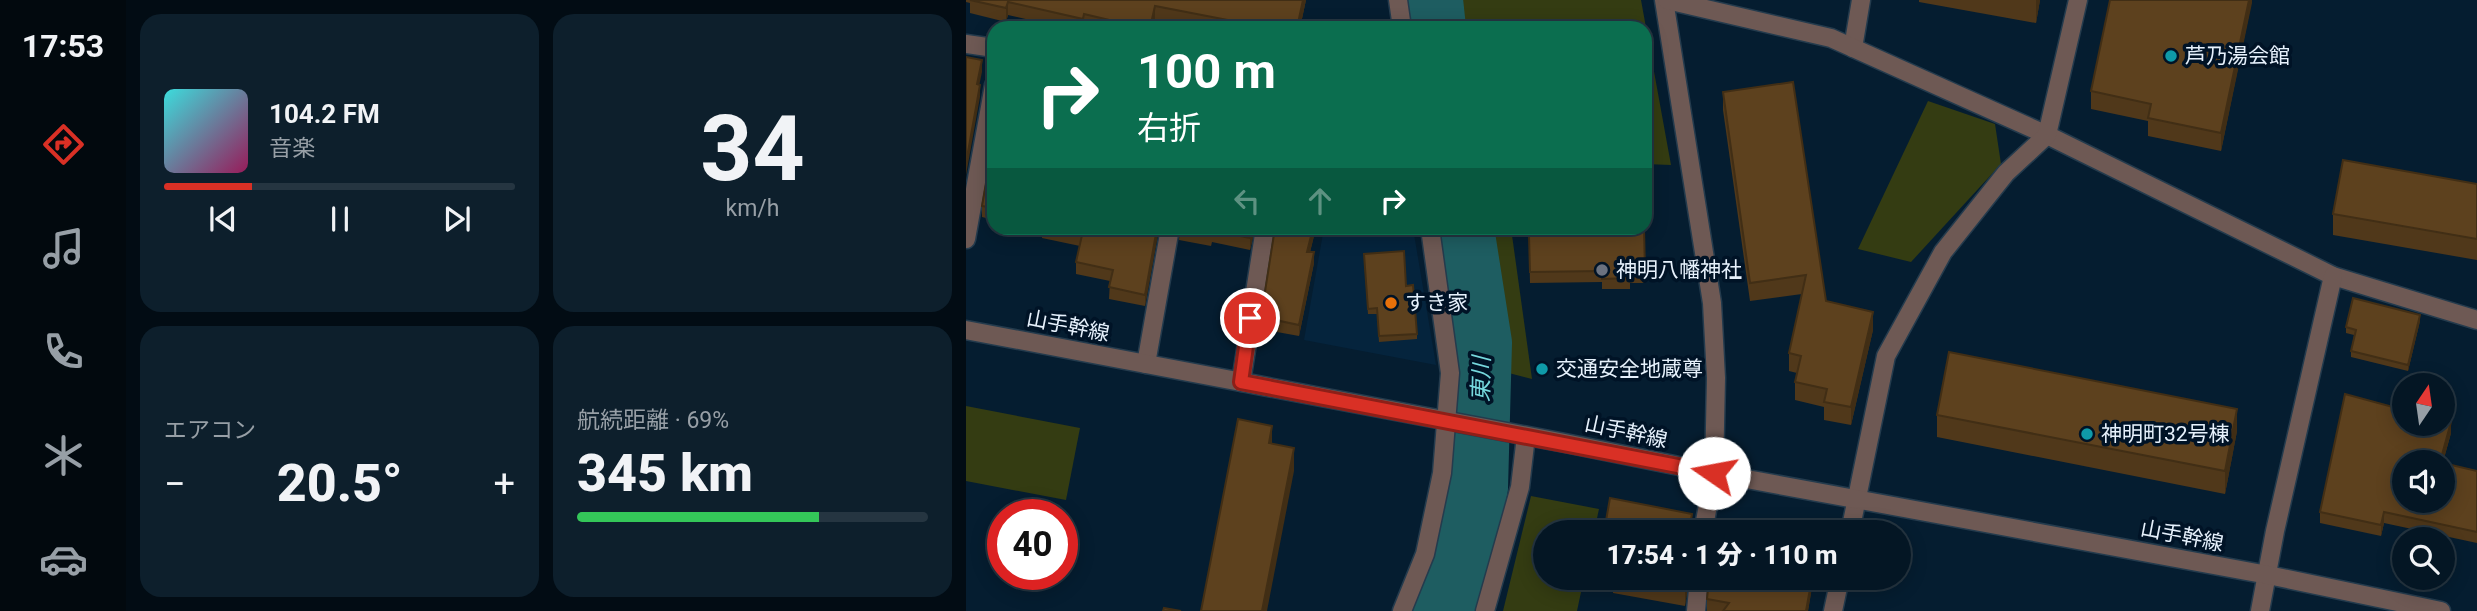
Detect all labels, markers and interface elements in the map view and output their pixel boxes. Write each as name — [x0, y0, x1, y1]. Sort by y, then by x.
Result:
text: 17:53 — [22, 27, 104, 65]
text: 100 m — [1137, 43, 1276, 100]
place label: 芦乃湯会館 — [2185, 44, 2290, 68]
marker: 芦乃湯会館 — [2163, 48, 2179, 64]
icon: right — [1022, 49, 1113, 140]
text: 34 — [700, 96, 805, 202]
text: 104.2 FM — [269, 99, 380, 129]
text: 右折 — [1137, 109, 1201, 147]
icon: directions — [39, 120, 88, 169]
text: 音楽 — [269, 135, 315, 162]
icon: left — [1228, 182, 1266, 220]
icon: ahead — [1301, 182, 1339, 220]
icon: right — [1374, 182, 1412, 220]
text: km/h — [726, 195, 780, 222]
icon: previous — [204, 200, 242, 238]
icon: pause — [321, 200, 359, 238]
icon: next — [438, 200, 476, 238]
icon: music — [39, 224, 88, 273]
place label: 神明八幡神社 — [1616, 258, 1742, 282]
marker: 神明八幡神社 — [1594, 262, 1610, 278]
pin — [1220, 288, 1280, 348]
place label: すき家 — [1405, 291, 1468, 315]
marker: すき家 — [1383, 295, 1399, 311]
icon: arrive — [1231, 299, 1269, 337]
street label: 山手幹線 — [1024, 306, 1112, 346]
icon: phone — [39, 327, 88, 376]
water label: 東川 — [1468, 353, 1495, 402]
place label: 交通安全地蔵尊 — [1556, 357, 1703, 381]
marker: 交通安全地蔵尊 — [1534, 361, 1550, 377]
north arrow — [2392, 373, 2455, 436]
map controls — [2392, 373, 2455, 590]
text: 航続距離 · 69% — [577, 407, 729, 434]
street label: 山手幹線 — [1582, 412, 1670, 452]
text: エアコン — [164, 417, 256, 444]
place label: 神明町32号棟 — [2101, 422, 2230, 446]
marker: 神明町32号棟 — [2079, 426, 2095, 442]
icon: climate — [39, 431, 88, 480]
position arrow — [1677, 436, 1751, 510]
text: 345 km — [577, 443, 753, 504]
button: sound — [2392, 450, 2455, 513]
text: 20.5° — [277, 453, 403, 514]
text: − — [164, 462, 186, 506]
text: + — [493, 462, 515, 506]
speed limit sign: 40 — [987, 499, 1078, 590]
street label: 山手幹線 — [2138, 516, 2226, 556]
button: search — [2392, 527, 2455, 590]
icon: car — [39, 535, 88, 584]
text: 17:54 · 1 分 · 110 m — [1606, 540, 1838, 570]

